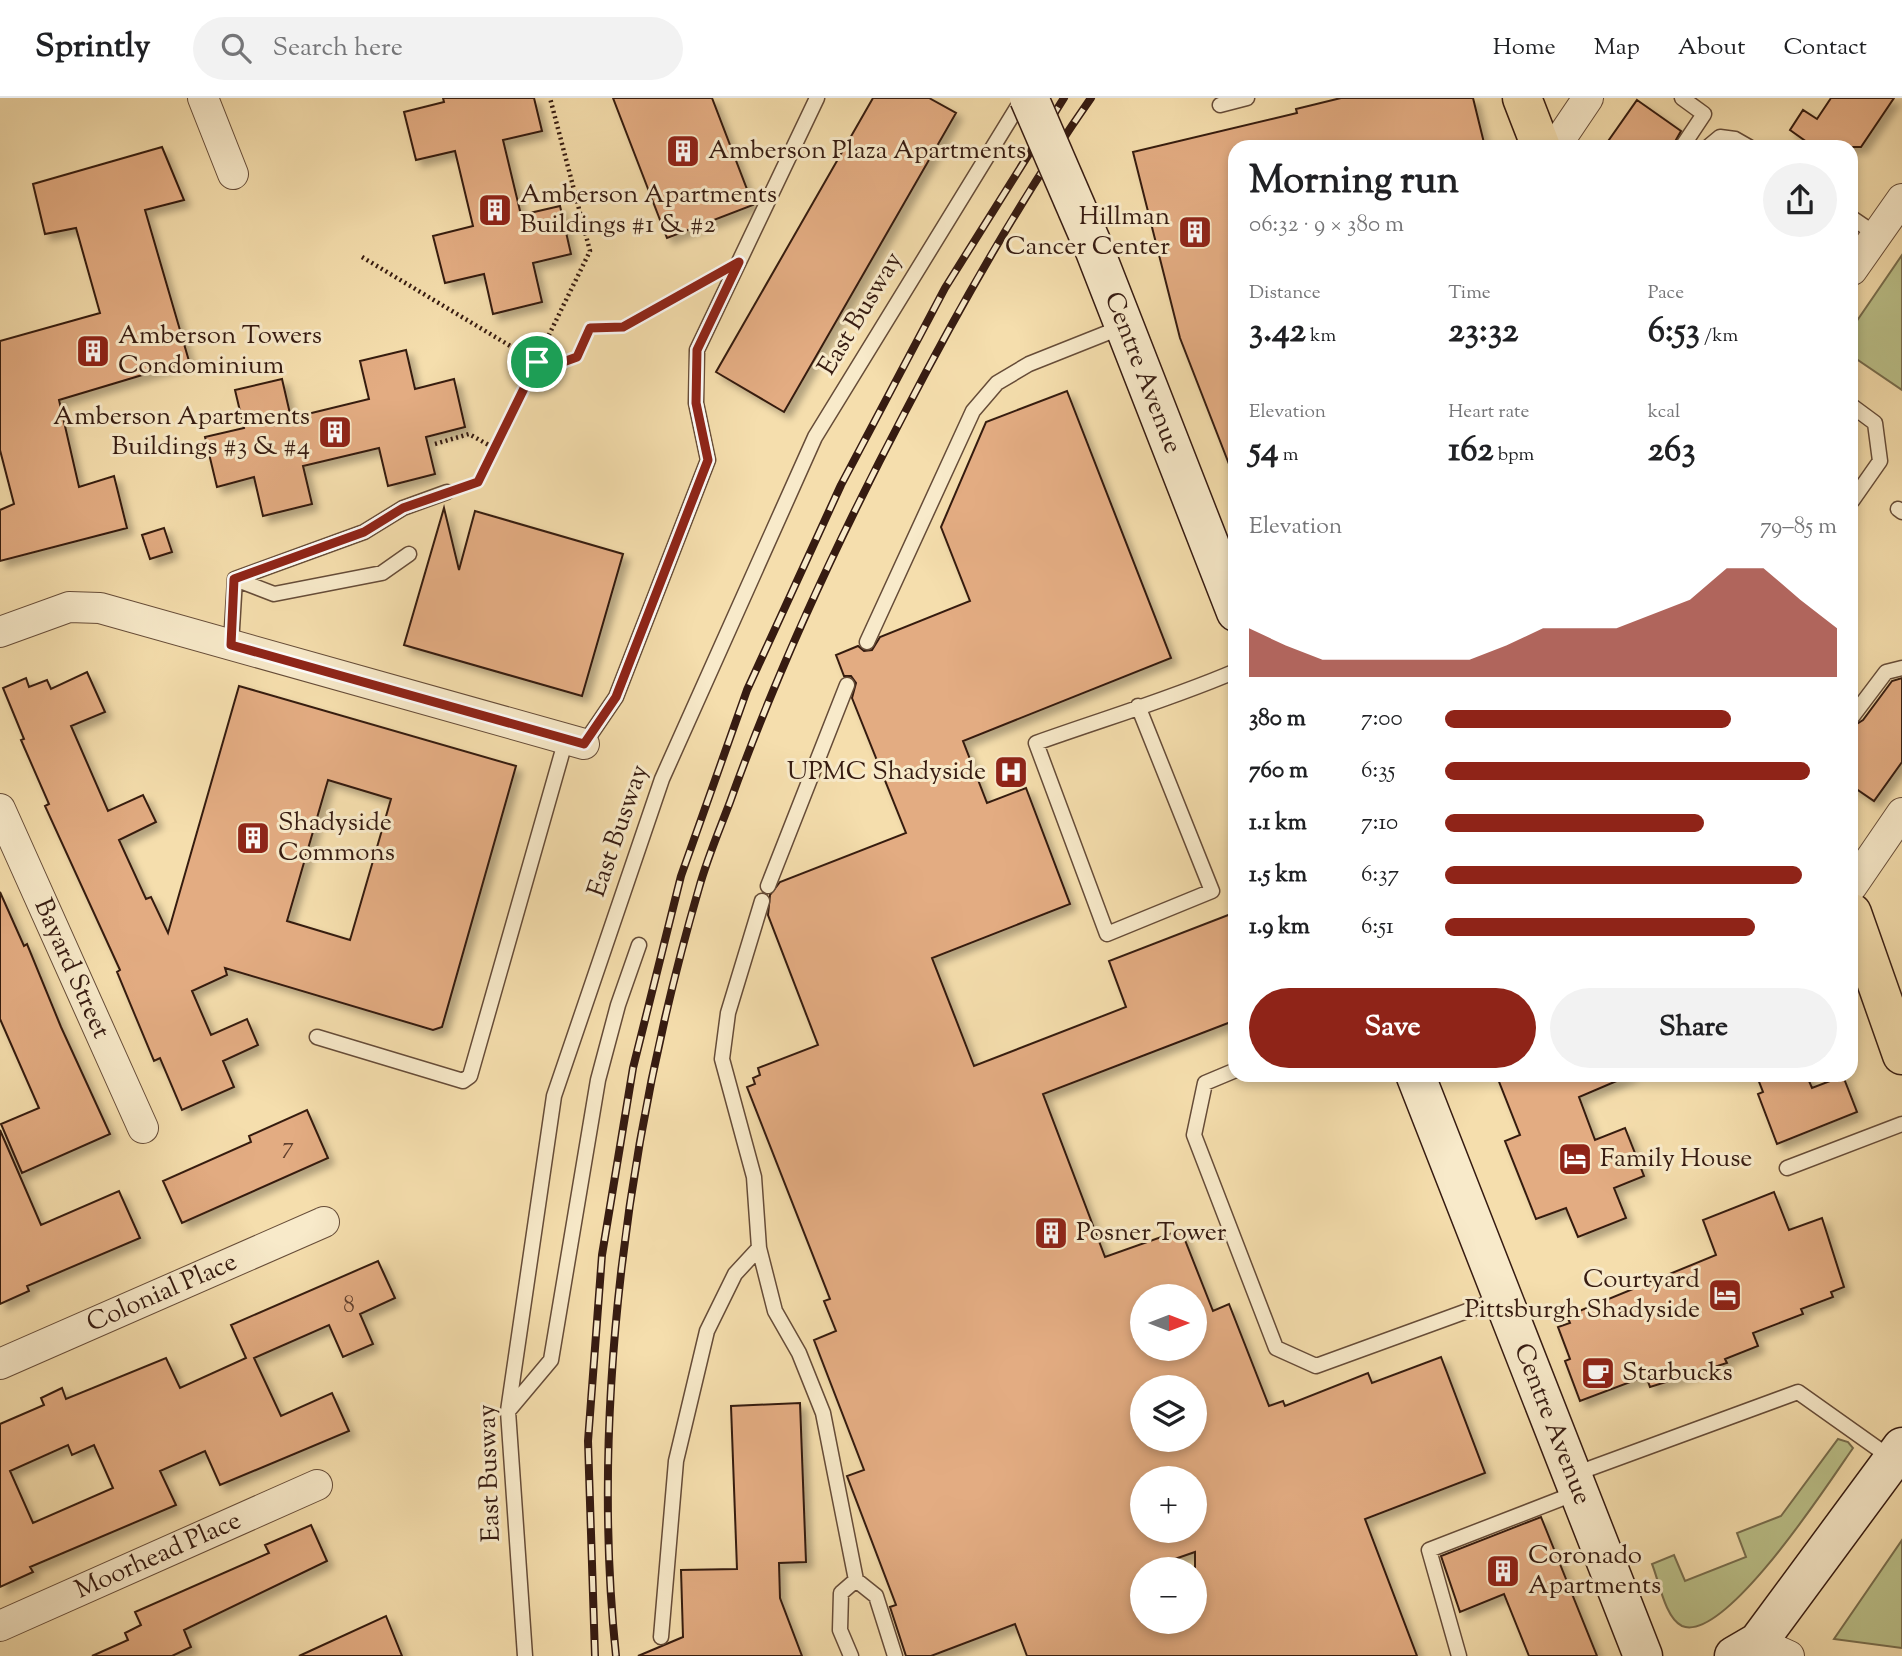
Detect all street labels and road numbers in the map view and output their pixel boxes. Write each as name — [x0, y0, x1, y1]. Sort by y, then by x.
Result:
street label: East Busway — [810, 245, 912, 383]
street label: Centre Avenue — [1094, 286, 1191, 459]
street label: East Busway — [579, 760, 659, 902]
street label: Bayard Street — [24, 893, 119, 1045]
street label: Colonial Place — [81, 1244, 243, 1342]
street label: Centre Avenue — [1504, 1338, 1601, 1510]
street label: East Busway — [469, 1403, 511, 1543]
street label: Moorhead Place — [69, 1503, 247, 1609]

